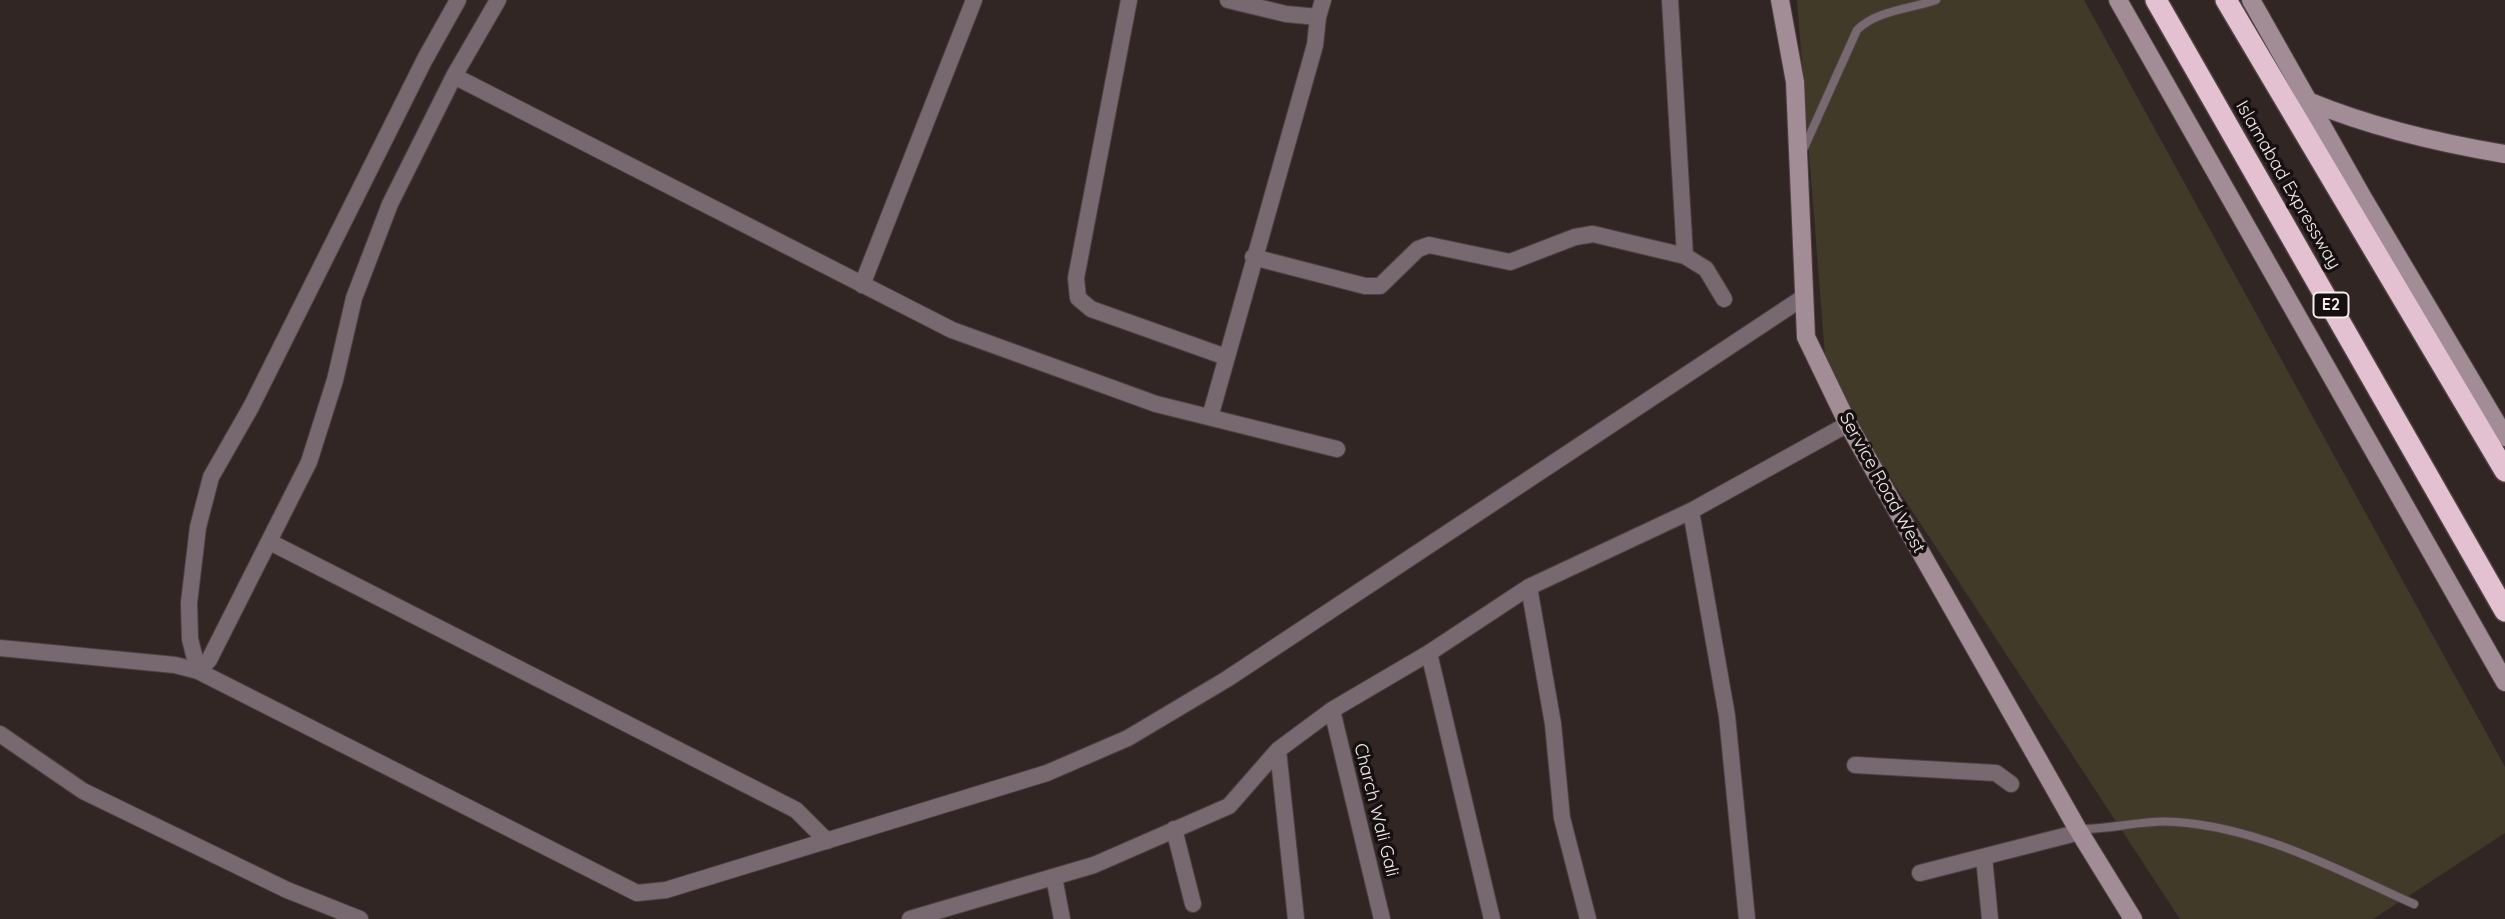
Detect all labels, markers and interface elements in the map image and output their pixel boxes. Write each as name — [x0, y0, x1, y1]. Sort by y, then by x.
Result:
street label: Islamabad Expressway — [2231, 97, 2345, 273]
road number: E2 — [2314, 292, 2348, 318]
street label: Service Road West — [1834, 409, 1930, 557]
street label: Charch Wali Gali — [1349, 741, 1403, 879]

